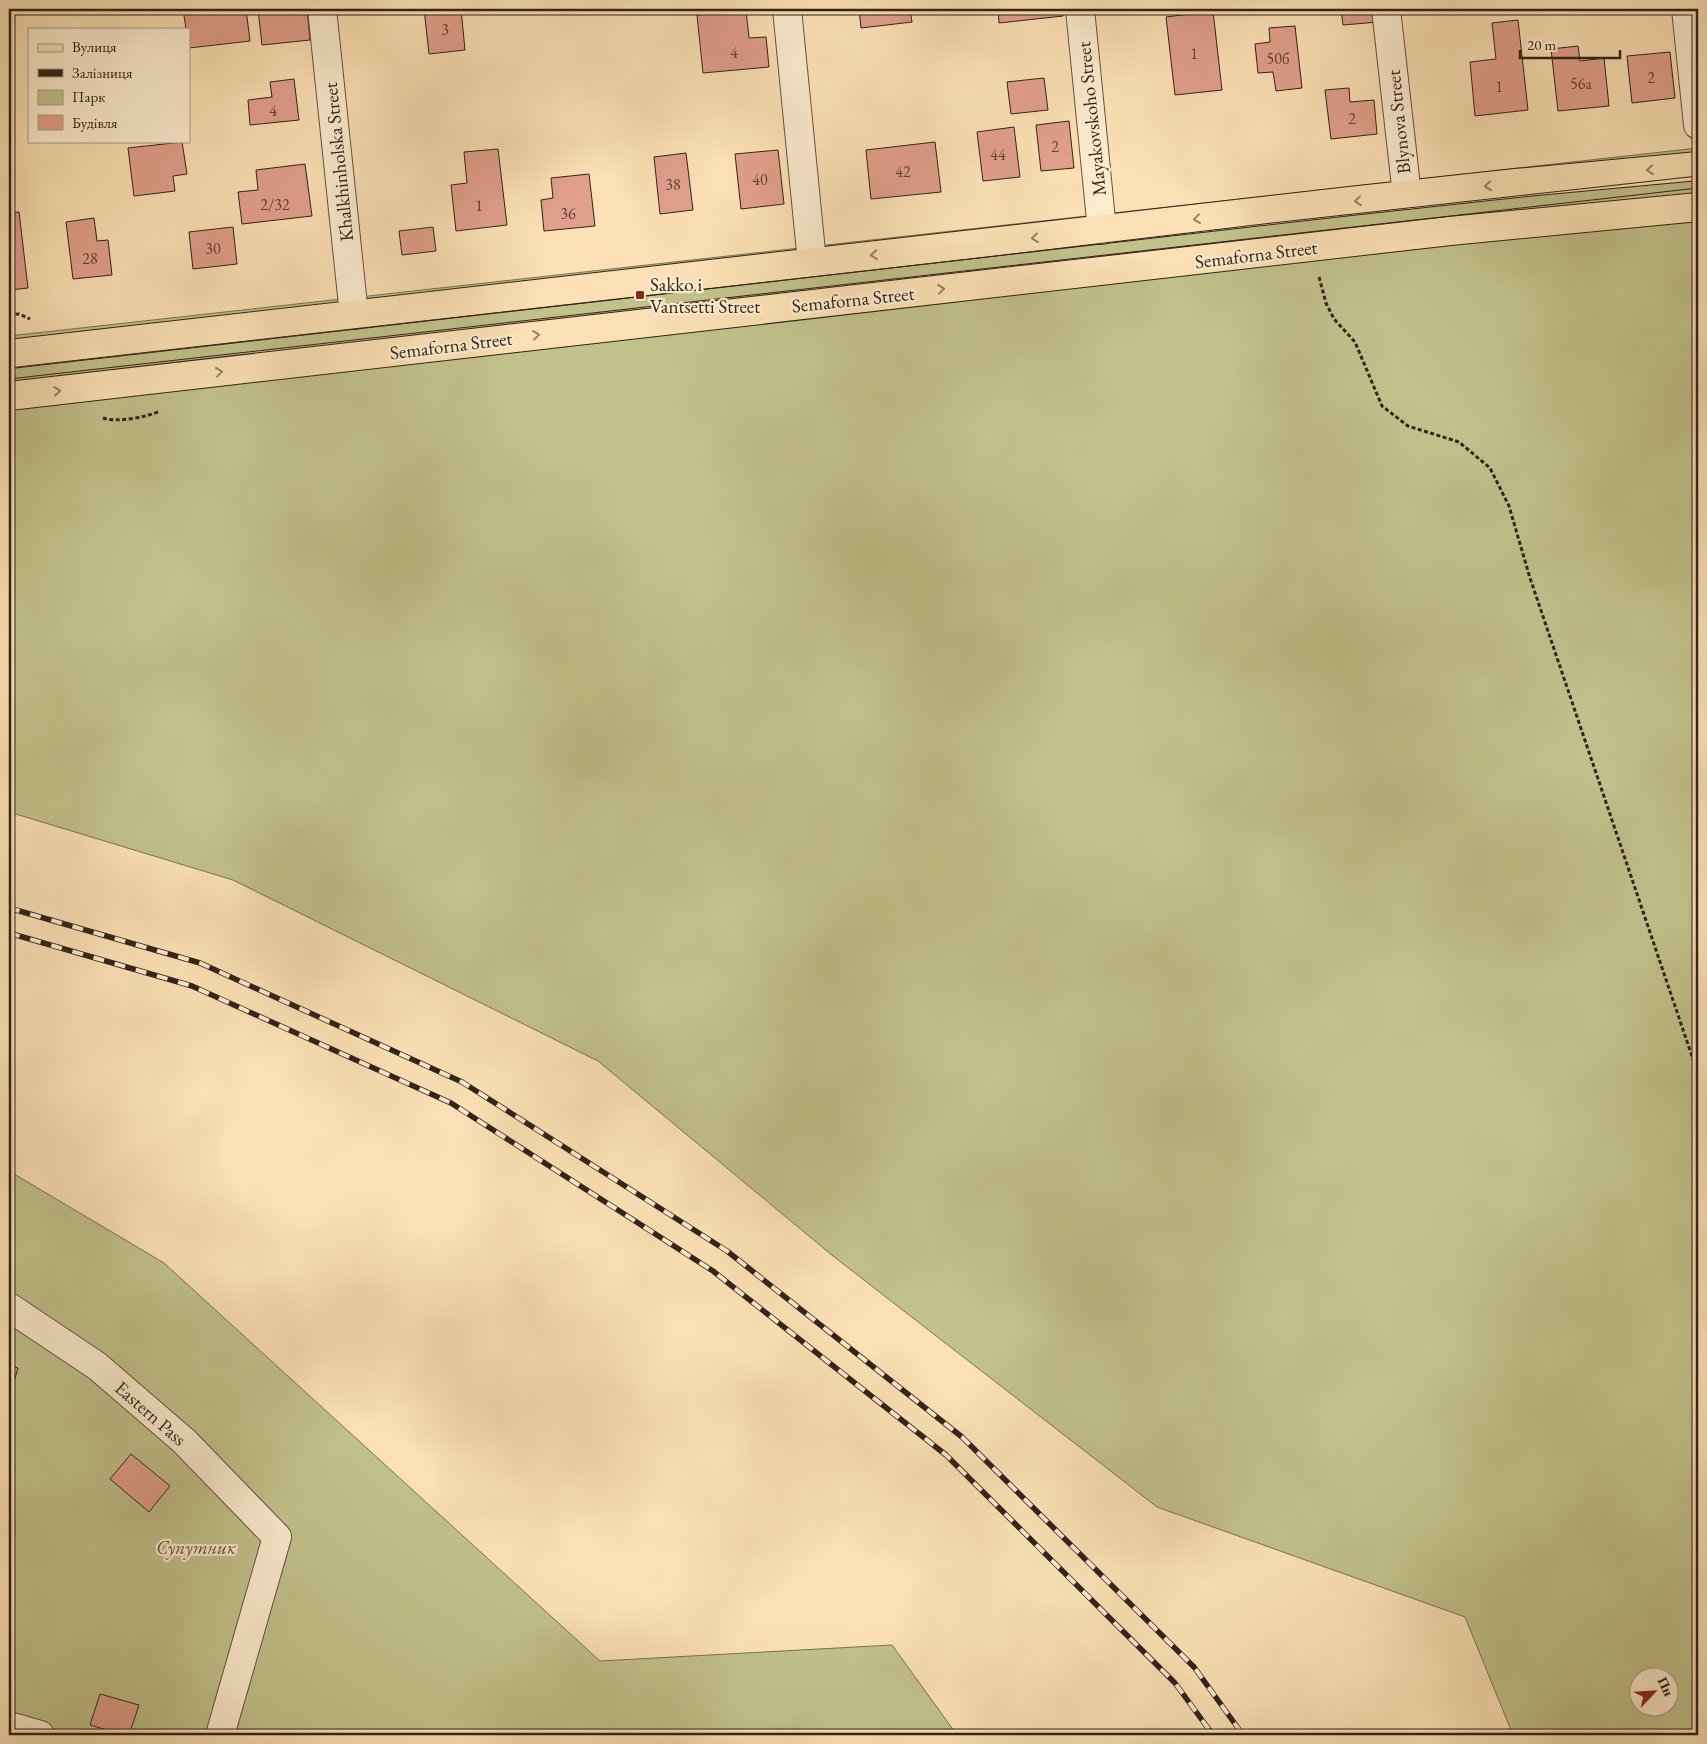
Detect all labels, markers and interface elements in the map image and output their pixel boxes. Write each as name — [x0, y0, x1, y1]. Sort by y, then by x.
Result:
house number: 3 — [441, 19, 449, 40]
legend — [28, 28, 190, 142]
scale bar — [1520, 28, 1620, 60]
text: 20 m — [1527, 35, 1556, 54]
text: Вулиця — [72, 37, 117, 56]
street label: Mayakovskoho Street — [1071, 41, 1112, 197]
house number: 4 — [730, 42, 738, 63]
house number: 1 — [1190, 43, 1198, 64]
house number: 50б — [1267, 48, 1290, 69]
text: Залізниця — [72, 63, 133, 82]
house number: 2 — [1647, 67, 1655, 88]
street label: Blynova Street — [1381, 69, 1416, 175]
house number: 56а — [1570, 73, 1592, 94]
house number: 1 — [1495, 76, 1503, 97]
street label: Khalkhinholska Street — [318, 81, 359, 243]
text: Парк — [72, 87, 105, 106]
house number: 4 — [269, 100, 277, 121]
house number: 2 — [1348, 108, 1356, 129]
text: Будівля — [72, 113, 118, 132]
house number: 2 — [1051, 136, 1059, 157]
house number: 44 — [990, 144, 1006, 165]
house number: 42 — [895, 161, 911, 182]
one-way arrow — [1645, 164, 1653, 175]
house number: 40 — [752, 169, 768, 190]
house number: 38 — [665, 174, 681, 195]
one-way arrow — [1484, 180, 1492, 191]
house number: 2/32 — [260, 194, 290, 215]
house number: 1 — [475, 195, 483, 216]
one-way arrow — [1354, 195, 1362, 206]
house number: 36 — [560, 203, 576, 224]
one-way arrow — [1192, 213, 1200, 224]
one-way arrow — [1031, 232, 1039, 243]
street label: Semaforna Street — [1193, 235, 1319, 274]
house number: 30 — [205, 238, 221, 259]
house number: 28 — [82, 248, 98, 269]
one-way arrow — [869, 249, 877, 260]
place label: Sakko i Vantsetti Street — [650, 272, 760, 319]
street label: Semaforna Street — [791, 281, 916, 318]
one-way arrow — [938, 284, 946, 295]
marker: Sakko i Vantsetti Street — [634, 289, 646, 301]
street label: Semaforna Street — [388, 326, 514, 365]
one-way arrow — [533, 330, 541, 341]
one-way arrow — [215, 367, 223, 378]
one-way arrow — [54, 386, 62, 397]
street label: Eastern Pass — [110, 1375, 192, 1451]
park label: Супутник — [156, 1535, 237, 1560]
north arrow — [1630, 1666, 1680, 1716]
text: Пн — [1654, 1674, 1678, 1699]

